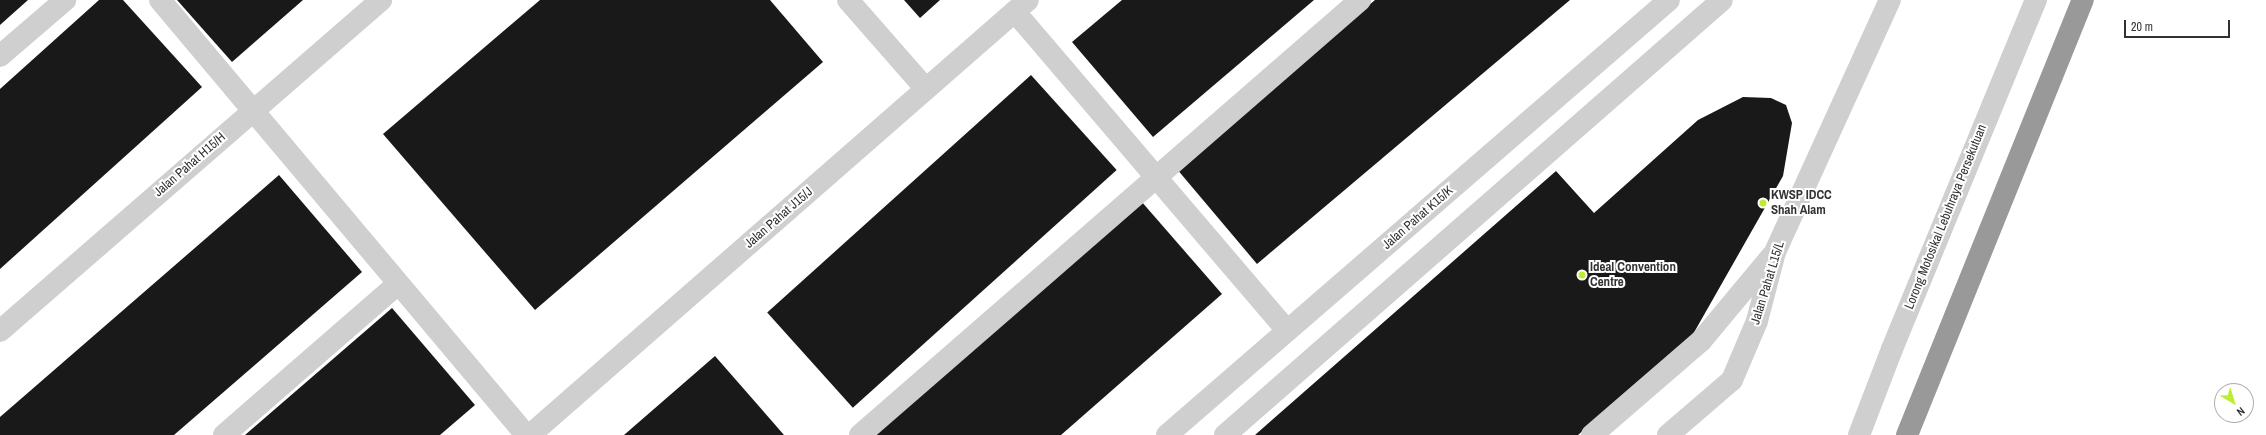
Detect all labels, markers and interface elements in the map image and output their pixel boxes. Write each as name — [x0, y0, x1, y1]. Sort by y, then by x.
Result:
scale bar — [2126, 12, 2232, 38]
text: 20 m — [2131, 19, 2153, 35]
street label: Lorong Motosikal Lebuhraya Persekutuan — [1902, 122, 1990, 312]
street label: Jalan Pahat H15/H — [151, 130, 229, 200]
street label: Jalan Pahat K15/K — [1380, 183, 1456, 253]
street label: Jalan Pahat J15/J — [742, 184, 816, 252]
place label: KWSP IDCC Shah Alam — [1771, 188, 1832, 219]
marker: KWSP IDCC Shah Alam — [1758, 198, 1768, 208]
street label: Jalan Pahat L15/L — [1748, 240, 1788, 326]
place label: Ideal Convention Centre — [1590, 260, 1676, 291]
marker: Ideal Convention Centre — [1577, 270, 1587, 280]
north arrow — [2214, 383, 2254, 423]
text: N — [2234, 404, 2248, 419]

